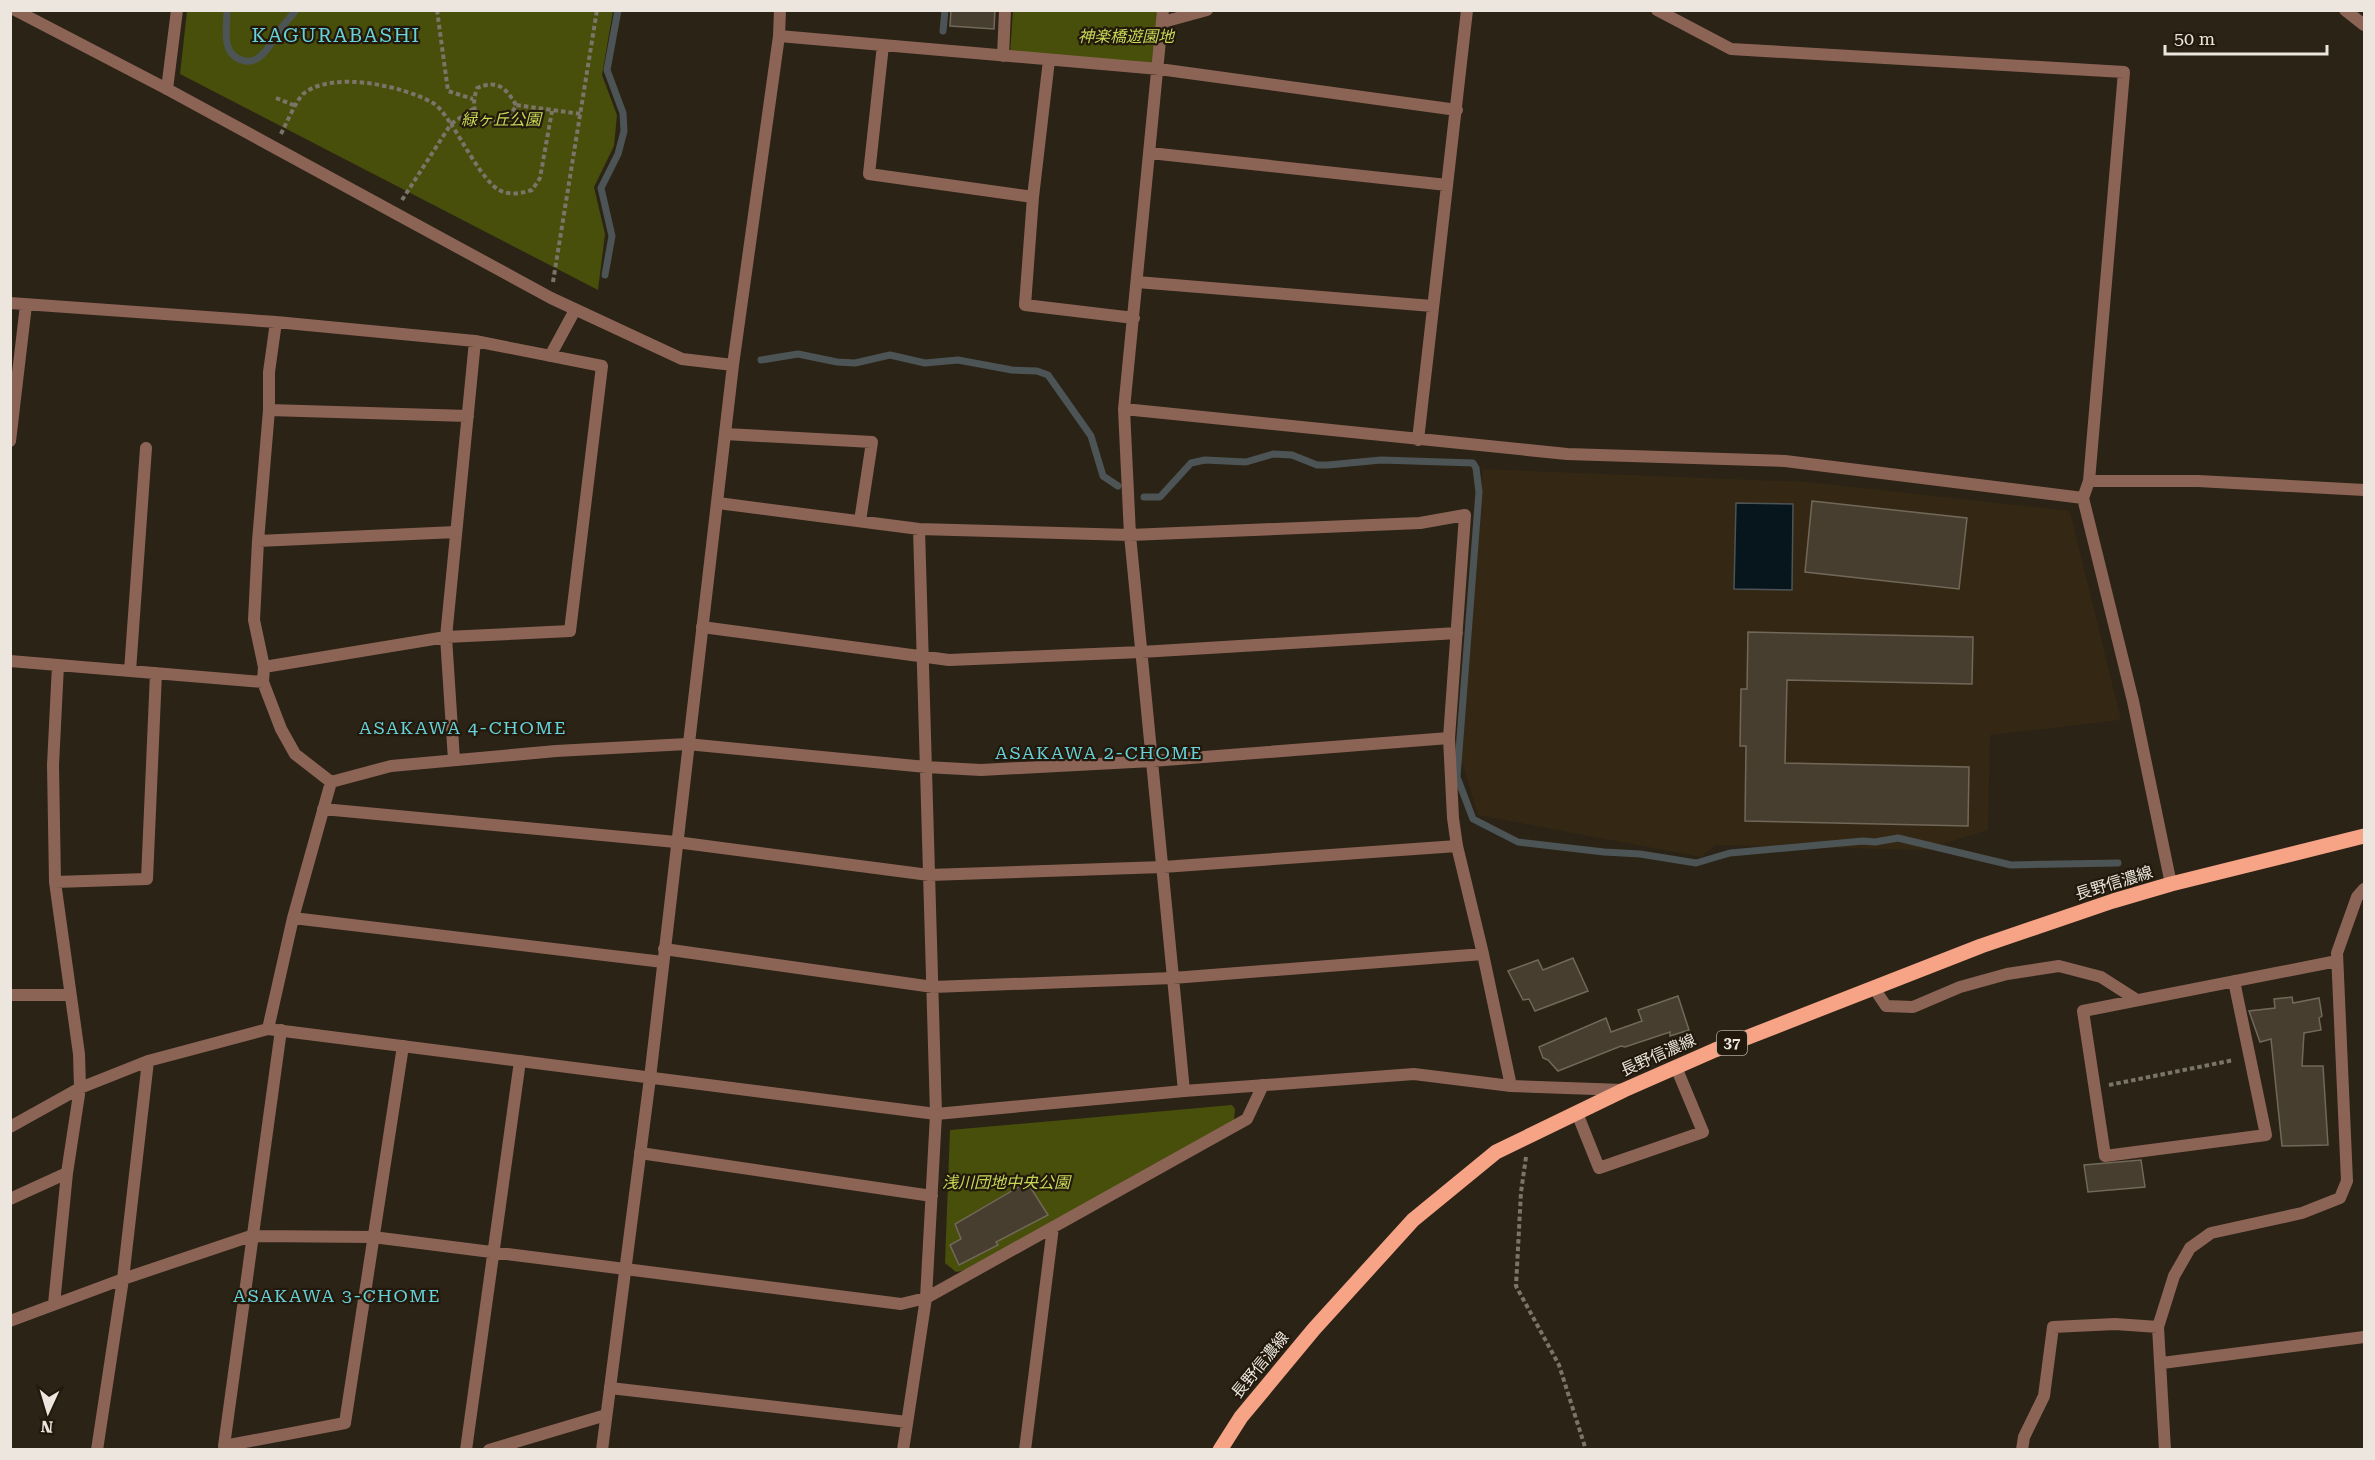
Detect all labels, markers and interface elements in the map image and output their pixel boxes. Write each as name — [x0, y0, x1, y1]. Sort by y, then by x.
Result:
scale bar — [2165, 18, 2327, 56]
district label: KAGURABASHI — [251, 23, 421, 47]
park label: 神楽橋遊園地 — [1078, 27, 1176, 46]
text: 50 m — [2174, 28, 2215, 49]
park label: 緑ヶ丘公園 — [461, 110, 543, 129]
district label: ASAKAWA 4-CHOME — [359, 717, 567, 738]
district label: ASAKAWA 2-CHOME — [995, 742, 1203, 763]
street label: 長野信濃線 — [2073, 862, 2155, 904]
street label: 長野信濃線 — [1618, 1030, 1698, 1080]
road number: 37 — [1717, 1031, 1747, 1055]
park label: 浅川団地中央公園 — [942, 1173, 1072, 1192]
district label: ASAKAWA 3-CHOME — [233, 1285, 441, 1306]
street label: 長野信濃線 — [1227, 1328, 1293, 1402]
north arrow — [18, 1382, 78, 1442]
text: N — [40, 1417, 54, 1436]

